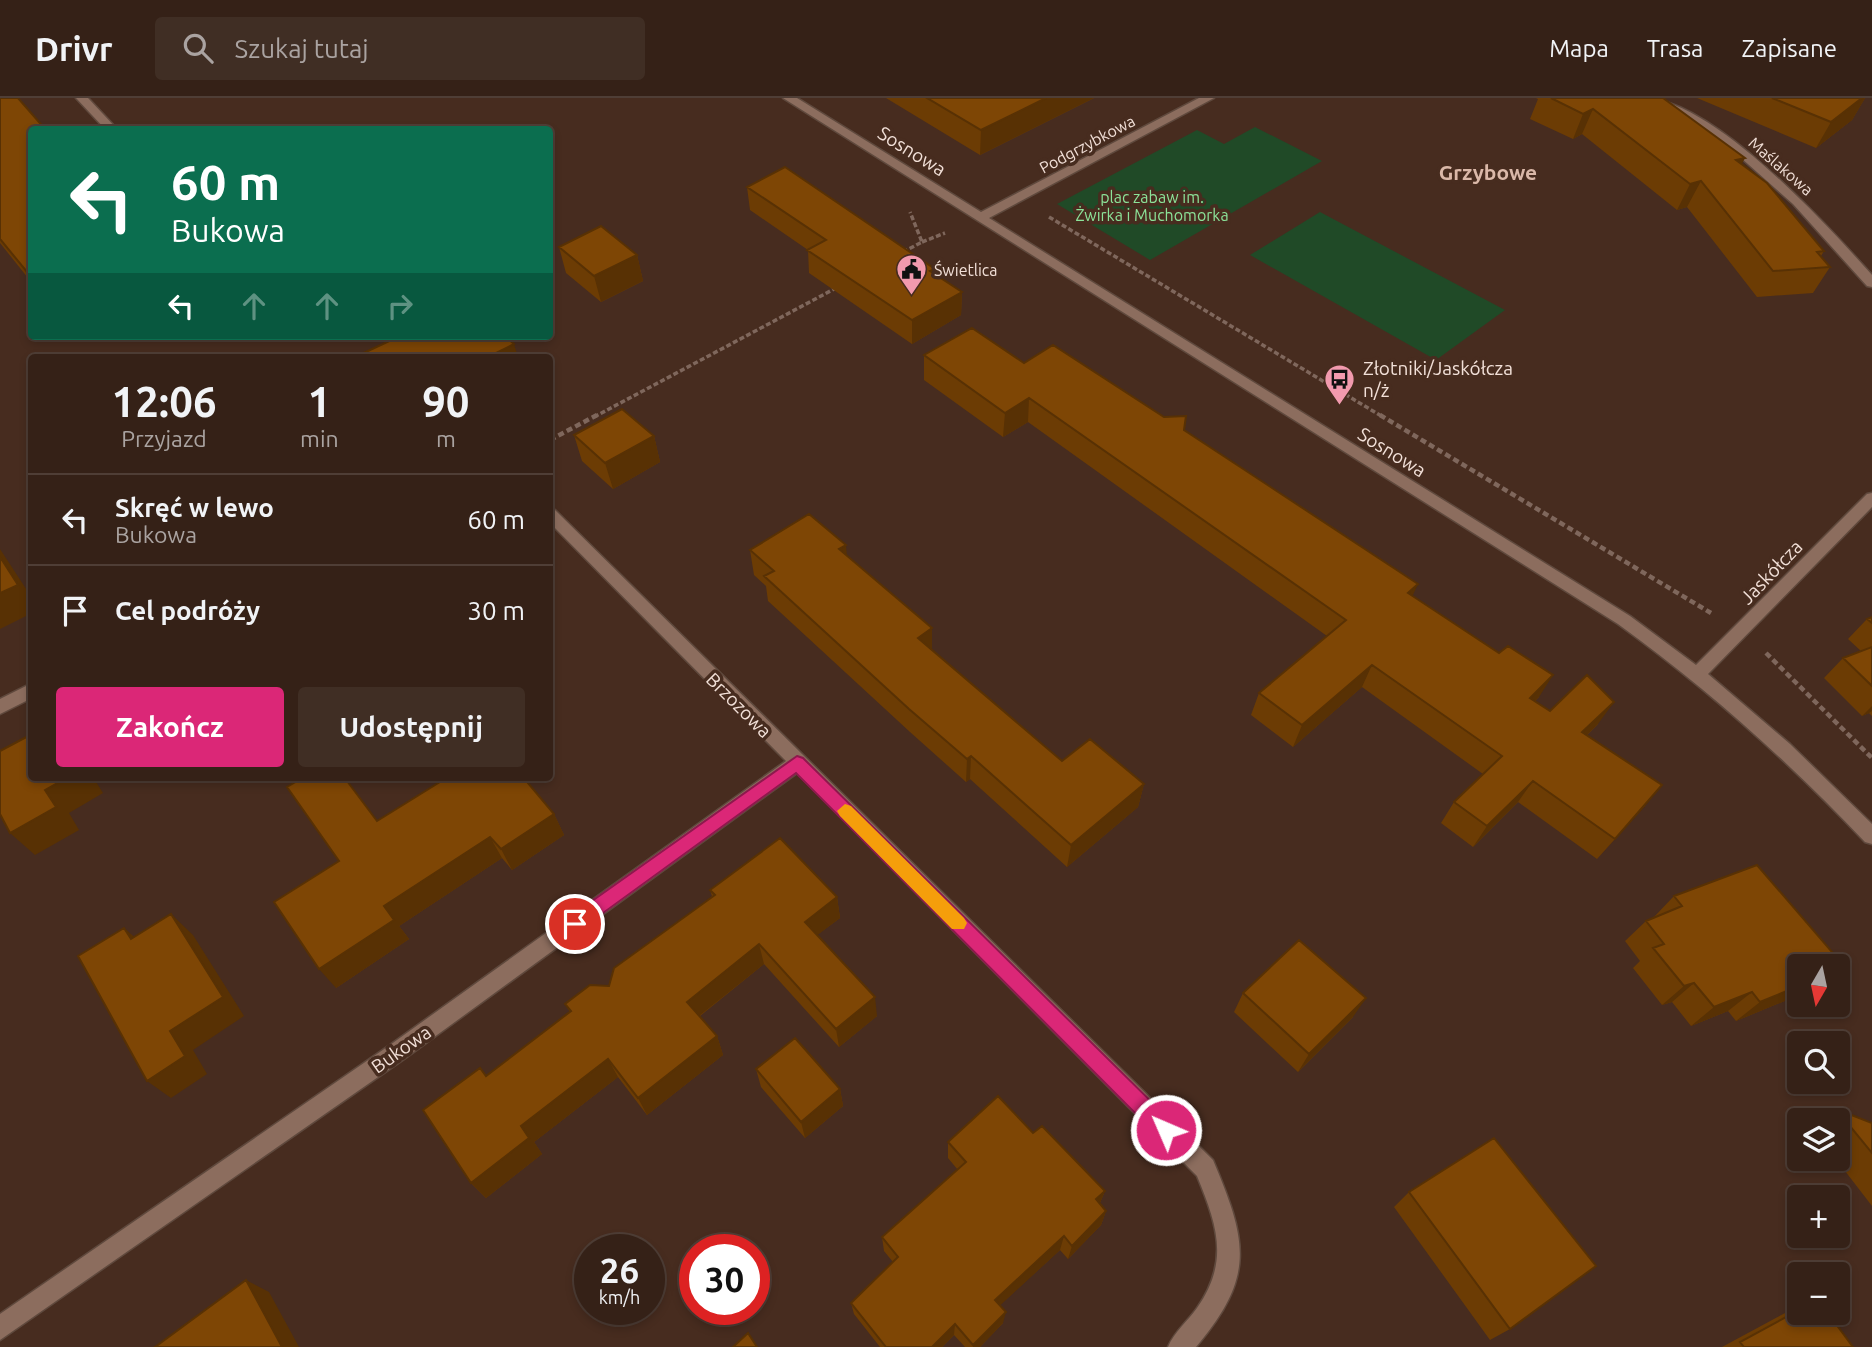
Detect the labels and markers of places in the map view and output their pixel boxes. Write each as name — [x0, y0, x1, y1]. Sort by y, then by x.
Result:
public building icon: Świetlica — [894, 253, 928, 297]
place label: Świetlica — [934, 260, 998, 279]
place label: Złotniki/Jaskółcza n/ż — [1363, 357, 1513, 401]
bus stop icon: Złotniki/Jaskółcza n/ż — [1323, 362, 1357, 406]
pin — [545, 894, 605, 954]

